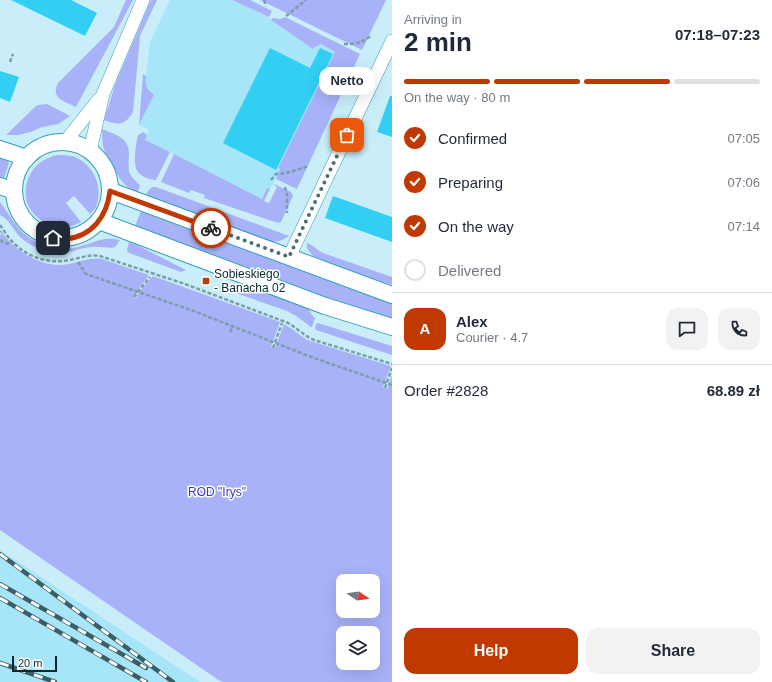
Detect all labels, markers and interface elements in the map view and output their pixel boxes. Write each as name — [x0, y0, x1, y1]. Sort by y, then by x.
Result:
text: Arriving in — [404, 12, 462, 27]
text: 07:18–07:23 — [675, 26, 760, 43]
text: 2 min — [404, 27, 472, 57]
callout: Netto — [319, 67, 375, 95]
text: Netto — [330, 73, 364, 88]
text: On the way · 80 m — [404, 90, 510, 105]
pin — [330, 118, 364, 152]
icon: bag — [336, 124, 358, 146]
icon: check — [404, 127, 426, 149]
text: Confirmed — [438, 130, 507, 147]
text: 07:05 — [727, 131, 760, 146]
icon: check — [404, 171, 426, 193]
text: Preparing — [438, 174, 503, 191]
text: 07:06 — [727, 175, 760, 190]
courier — [191, 208, 231, 248]
icon: check — [404, 215, 426, 237]
icon: bike — [200, 217, 222, 239]
text: On the way — [438, 218, 514, 235]
text: 07:14 — [727, 219, 760, 234]
pin — [36, 221, 70, 255]
icon: home — [42, 227, 64, 249]
text: Delivered — [438, 262, 501, 279]
place label: Sobieskiego - Banacha 02 — [214, 267, 286, 295]
marker: Sobieskiego - Banacha 02 — [201, 276, 211, 286]
button: chat — [666, 308, 708, 350]
button: phone — [718, 308, 760, 350]
text: Alex — [456, 313, 488, 330]
text: A — [420, 320, 430, 337]
text: Courier · 4.7 — [456, 330, 528, 345]
text: Order #2828 — [404, 382, 488, 399]
text: 68.89 zł — [707, 382, 760, 399]
park label: ROD "Irys" — [188, 485, 246, 499]
north arrow — [336, 574, 380, 618]
map controls — [336, 574, 380, 670]
button: layers — [336, 626, 380, 670]
button: Help — [404, 628, 578, 674]
button: Share — [586, 628, 760, 674]
scale bar — [12, 654, 57, 673]
text: 20 m — [18, 657, 42, 669]

